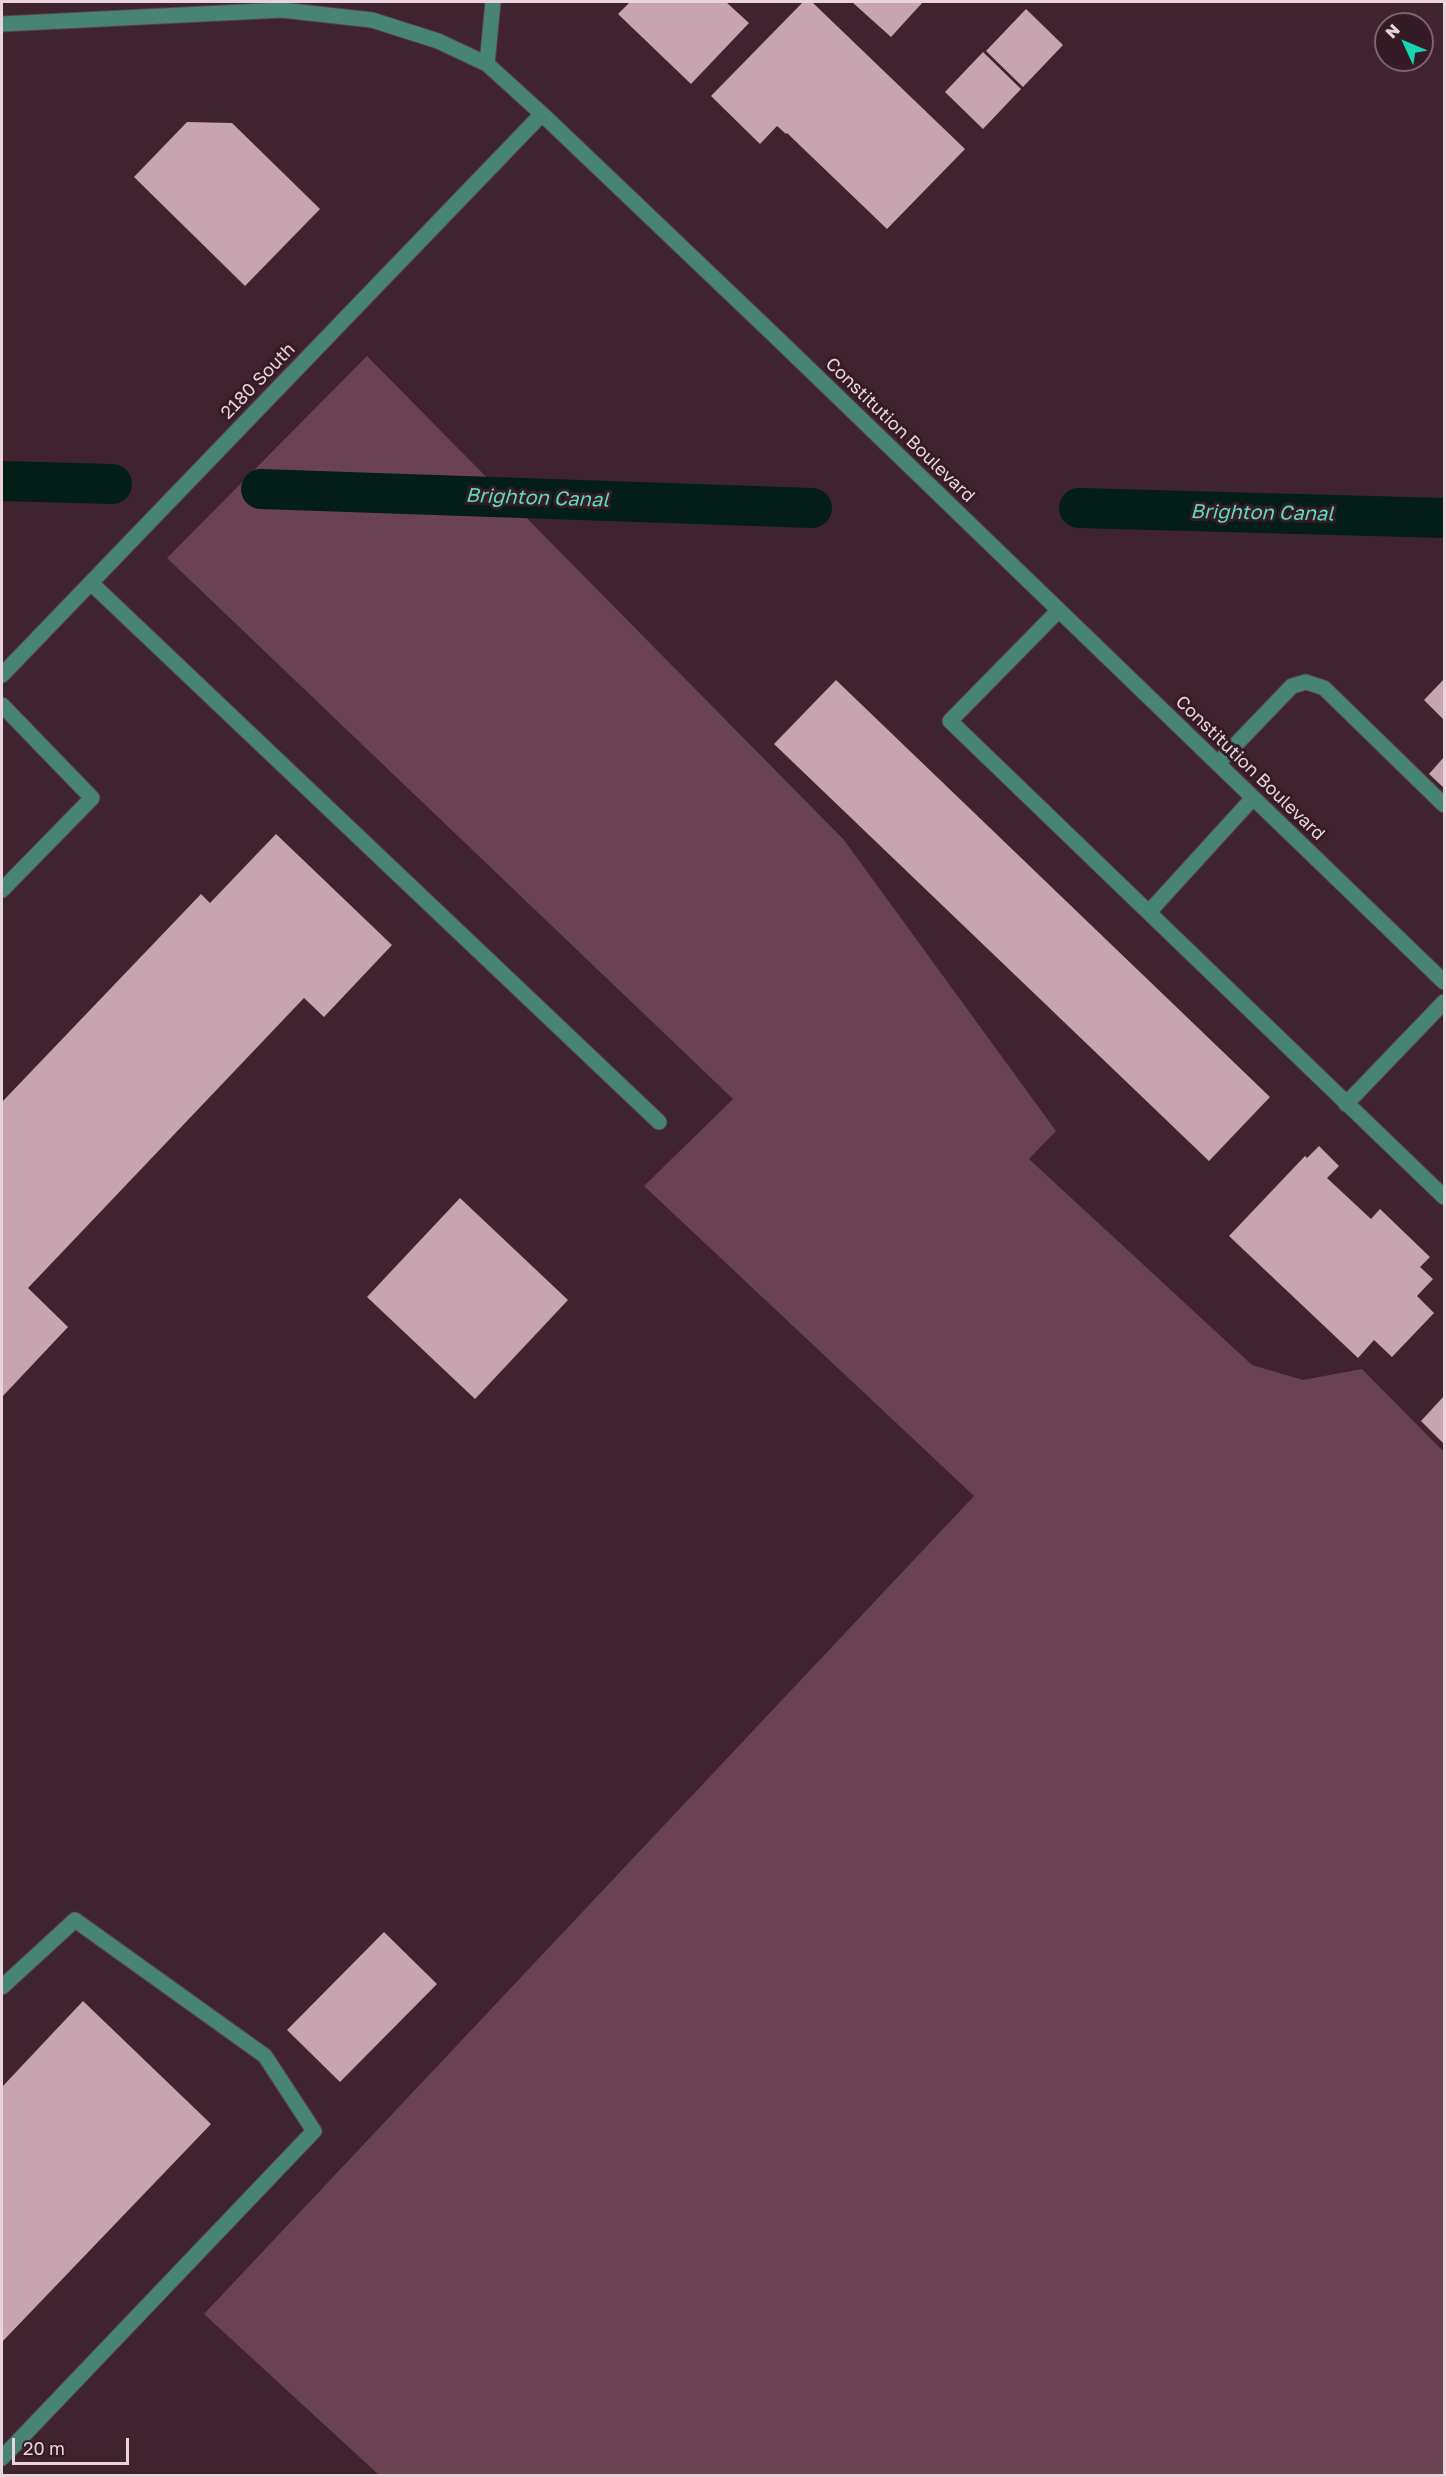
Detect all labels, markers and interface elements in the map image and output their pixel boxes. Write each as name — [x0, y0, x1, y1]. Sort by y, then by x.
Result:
north arrow — [1374, 12, 1434, 72]
text: N — [1381, 20, 1404, 42]
street label: 2180 South — [216, 339, 300, 423]
street label: Constitution Boulevard — [821, 353, 979, 507]
water label: Brighton Canal — [465, 484, 609, 512]
water label: Brighton Canal — [1190, 500, 1334, 526]
street label: Constitution Boulevard — [1171, 691, 1329, 845]
scale bar — [15, 2426, 132, 2464]
text: 20 m — [23, 2437, 65, 2459]

